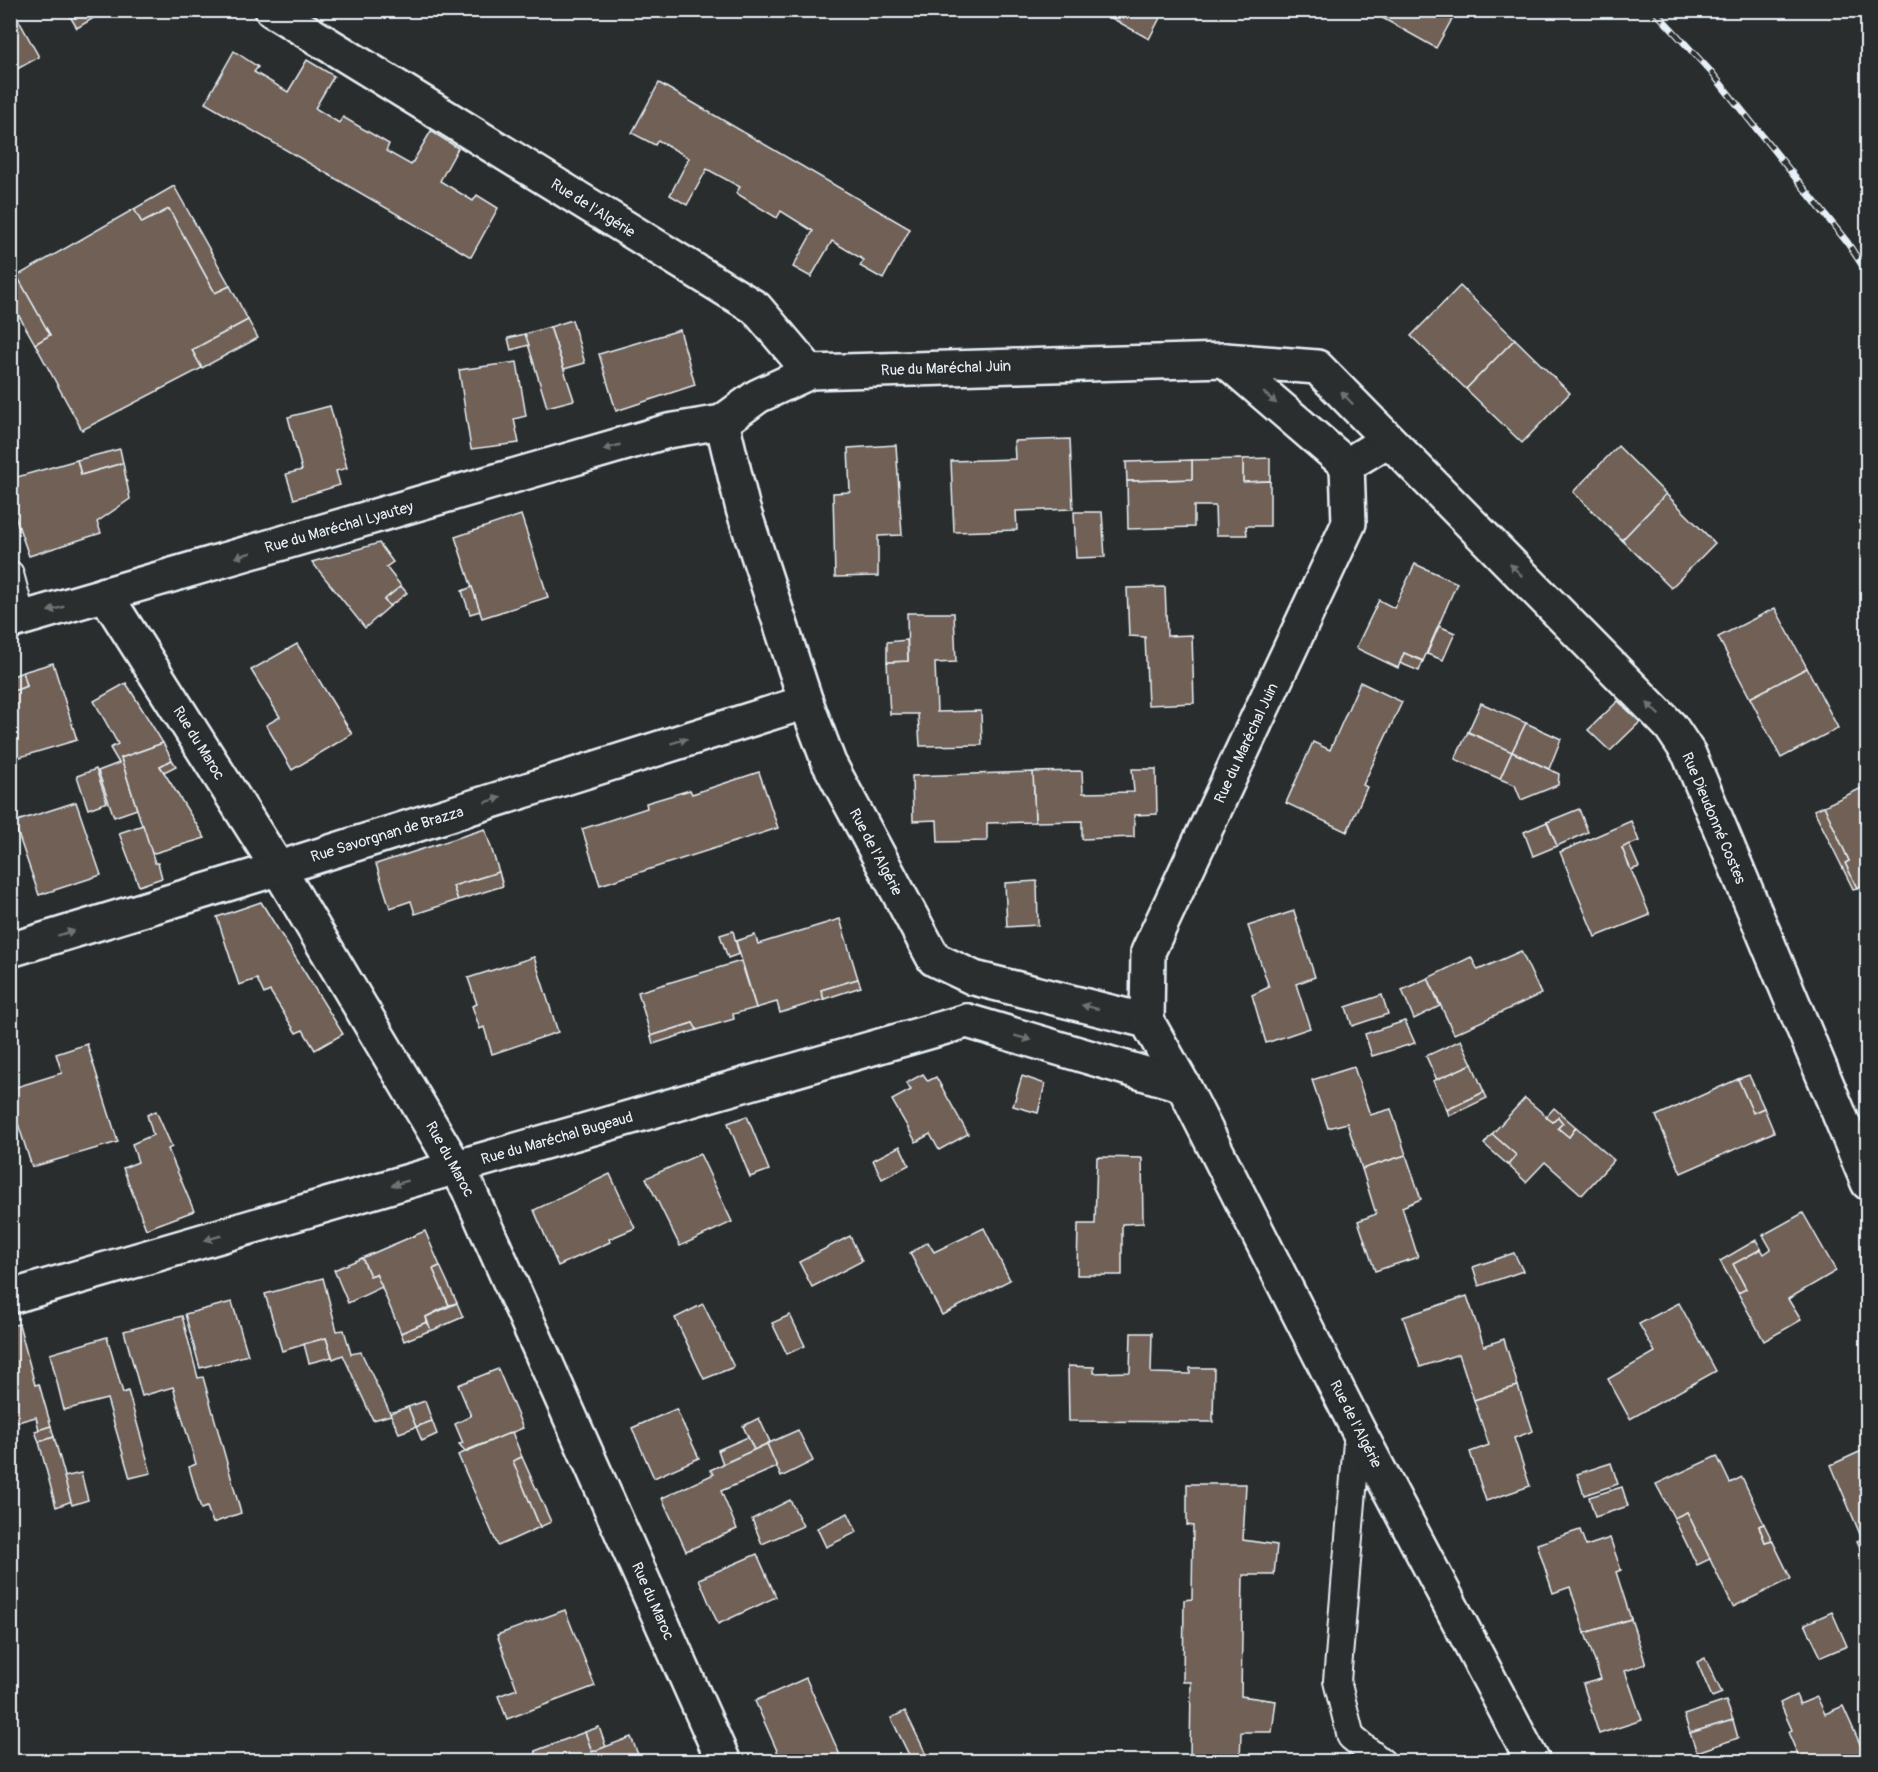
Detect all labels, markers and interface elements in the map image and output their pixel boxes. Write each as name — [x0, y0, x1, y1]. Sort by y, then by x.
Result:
street label: Rue de l'Algérie — [547, 175, 639, 242]
street label: Rue du Maréchal Juin — [881, 357, 1011, 380]
one-way arrow — [1262, 391, 1277, 405]
one-way arrow — [1340, 391, 1354, 405]
one-way arrow — [603, 443, 621, 452]
street label: Rue du Maréchal Lyautey — [263, 497, 416, 558]
one-way arrow — [234, 551, 252, 560]
one-way arrow — [1509, 563, 1523, 577]
one-way arrow — [47, 605, 65, 614]
street label: Rue du Maréchal Juin — [1210, 680, 1283, 806]
one-way arrow — [1646, 702, 1660, 716]
street label: Rue du Maroc — [168, 703, 229, 784]
one-way arrow — [670, 736, 688, 746]
street label: Rue Dieudonné Costes — [1677, 749, 1750, 887]
one-way arrow — [484, 795, 502, 804]
street label: Rue Savorgnan de Brazza — [309, 802, 466, 867]
street label: Rue de l'Algérie — [845, 805, 907, 900]
one-way arrow — [58, 928, 76, 937]
one-way arrow — [1081, 1002, 1099, 1011]
one-way arrow — [1014, 1034, 1032, 1043]
street label: Rue du Maréchal Bugeaud — [479, 1108, 635, 1169]
street label: Rue du Maroc — [421, 1118, 478, 1201]
one-way arrow — [391, 1179, 409, 1188]
one-way arrow — [204, 1234, 222, 1243]
street label: Rue de l'Algérie — [1325, 1377, 1386, 1472]
street label: Rue du Maroc — [627, 1559, 678, 1644]

